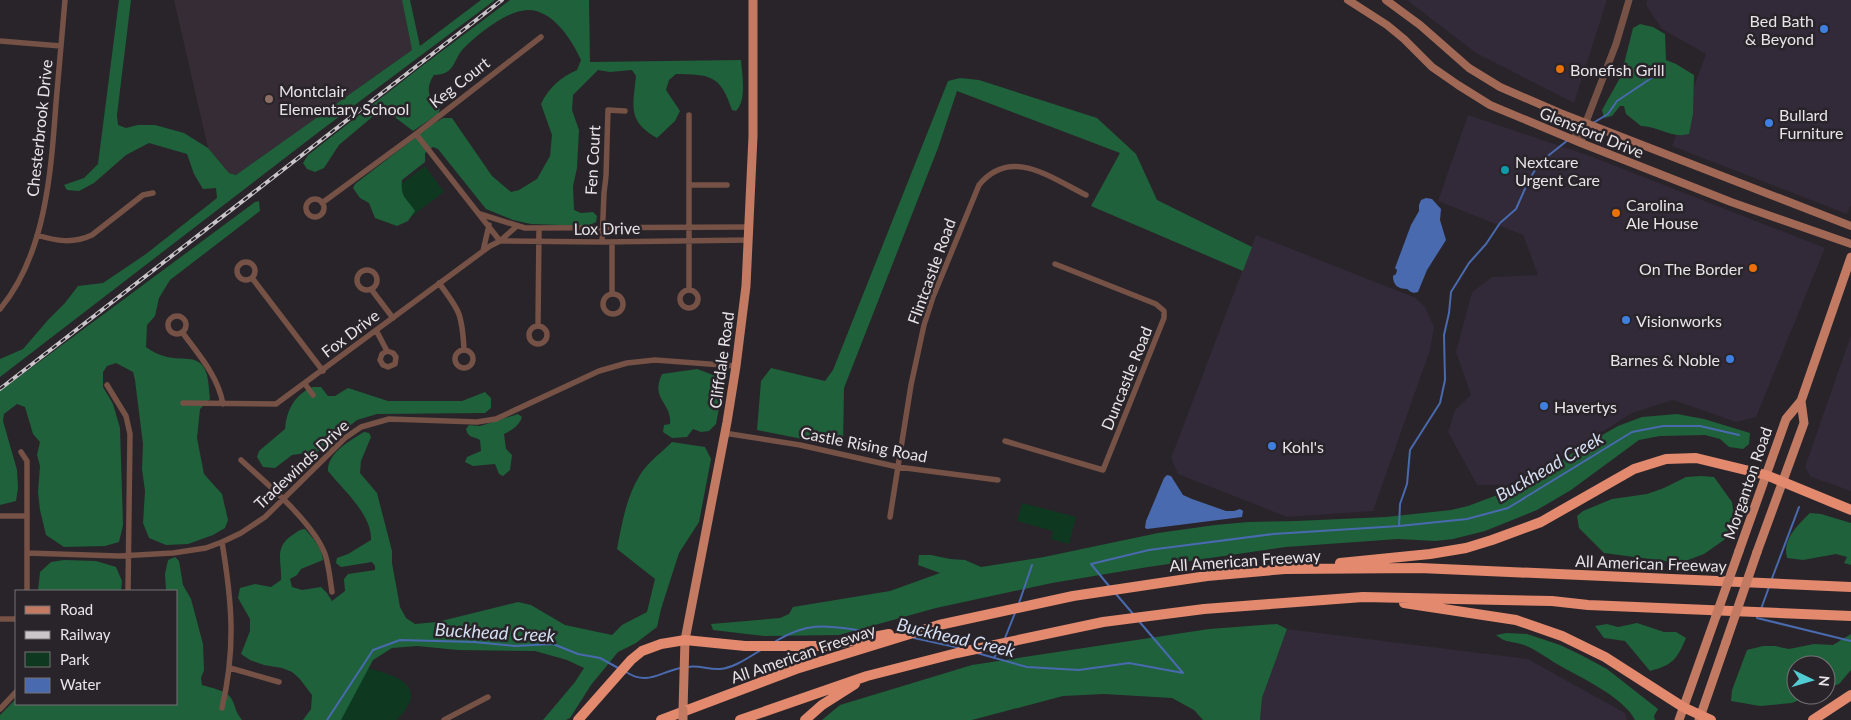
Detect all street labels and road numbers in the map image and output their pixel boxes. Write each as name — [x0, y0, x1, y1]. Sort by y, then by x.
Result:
street label: Keg Court — [425, 53, 493, 111]
street label: Chesterbrook Drive — [22, 58, 56, 198]
street label: Glensford Drive — [1537, 102, 1647, 162]
street label: Fen Court — [581, 124, 603, 195]
street label: Flintcastle Road — [903, 216, 959, 326]
street label: Lox Drive — [574, 218, 640, 238]
street label: Fox Drive — [317, 305, 383, 361]
street label: Cliffdale Road — [705, 310, 737, 410]
street label: Duncastle Road — [1097, 323, 1155, 433]
street label: Tradewinds Drive — [250, 415, 352, 513]
street label: Castle Rising Road — [799, 422, 929, 466]
street label: Morganton Road — [1719, 424, 1775, 542]
street label: All American Freeway — [1169, 545, 1322, 575]
street label: All American Freeway — [1575, 551, 1728, 575]
street label: All American Freeway — [728, 619, 879, 687]

